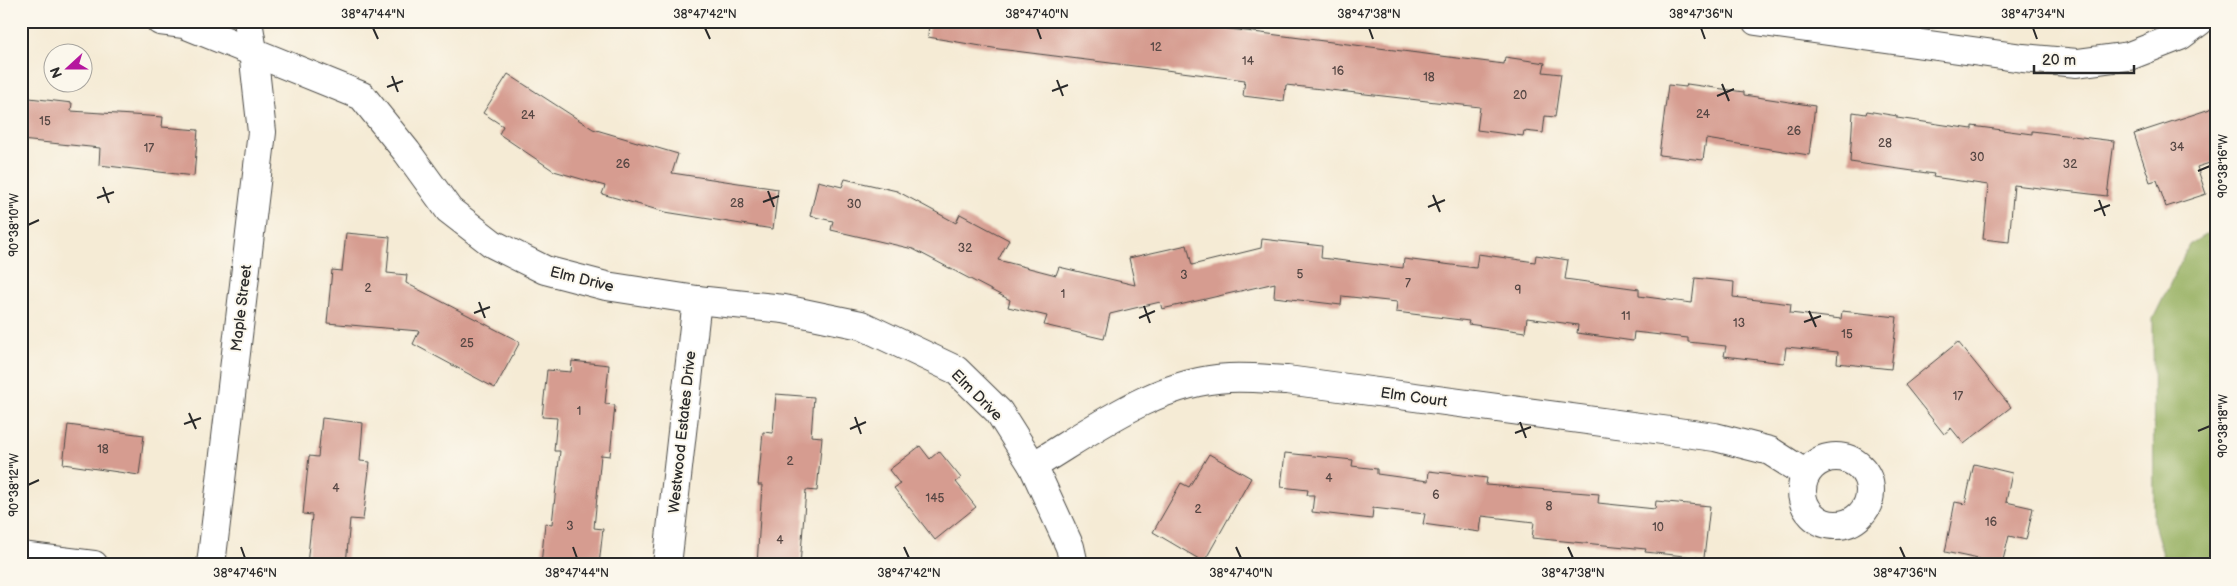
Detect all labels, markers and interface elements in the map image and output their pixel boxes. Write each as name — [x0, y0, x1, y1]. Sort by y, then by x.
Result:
text: 38°47'44"N — [341, 7, 405, 22]
text: 38°47'42"N — [673, 7, 737, 22]
text: 38°47'40"N — [1005, 7, 1069, 22]
text: 38°47'38"N — [1337, 7, 1401, 22]
text: 38°47'36"N — [1669, 7, 1733, 22]
text: 38°47'34"N — [2001, 7, 2065, 22]
house number: 12 — [1150, 40, 1162, 55]
north arrow — [42, 42, 92, 92]
scale bar — [2034, 42, 2134, 74]
text: 20 m — [2042, 51, 2076, 70]
house number: 14 — [1242, 54, 1255, 69]
house number: 16 — [1332, 64, 1344, 79]
text: N — [47, 65, 66, 80]
house number: 18 — [1423, 70, 1435, 85]
house number: 20 — [1513, 88, 1527, 103]
house number: 24 — [1696, 107, 1711, 122]
house number: 24 — [521, 108, 536, 123]
house number: 15 — [39, 114, 51, 129]
house number: 26 — [1787, 124, 1801, 139]
text: 90°38'16"W — [2216, 134, 2231, 198]
house number: 28 — [1878, 136, 1892, 151]
house number: 34 — [2170, 140, 2185, 155]
house number: 17 — [144, 141, 154, 156]
house number: 30 — [1970, 150, 1984, 165]
house number: 26 — [616, 157, 630, 172]
house number: 32 — [2063, 157, 2077, 172]
text: 90°38'10"W — [7, 193, 22, 257]
house number: 28 — [730, 196, 744, 211]
house number: 30 — [847, 197, 861, 212]
house number: 32 — [958, 241, 972, 256]
street label: Elm Drive — [548, 262, 616, 297]
street label: Maple Street — [227, 263, 256, 353]
house number: 5 — [1297, 267, 1304, 282]
house number: 3 — [1180, 268, 1188, 283]
house number: 7 — [1405, 276, 1411, 291]
house number: 2 — [364, 281, 372, 296]
house number: 9 — [1515, 283, 1522, 298]
house number: 1 — [1061, 287, 1065, 302]
house number: 11 — [1621, 309, 1631, 324]
house number: 13 — [1733, 316, 1745, 331]
house number: 15 — [1841, 327, 1853, 342]
house number: 25 — [460, 336, 474, 351]
street label: Westwood Estates Drive — [665, 350, 700, 514]
street label: Elm Drive — [947, 366, 1006, 425]
street label: Elm Court — [1379, 383, 1449, 412]
house number: 17 — [1953, 389, 1963, 404]
text: 90°38'18"W — [2216, 394, 2231, 458]
house number: 1 — [577, 404, 581, 419]
house number: 18 — [97, 442, 109, 457]
text: 90°38'12"W — [7, 453, 22, 517]
house number: 2 — [786, 454, 794, 469]
house number: 4 — [1325, 471, 1333, 486]
house number: 4 — [332, 481, 340, 496]
house number: 6 — [1432, 488, 1440, 503]
house number: 145 — [926, 491, 945, 506]
house number: 8 — [1546, 499, 1553, 514]
house number: 2 — [1194, 502, 1202, 517]
house number: 16 — [1985, 515, 1997, 530]
house number: 3 — [566, 519, 574, 534]
house number: 10 — [1652, 520, 1664, 535]
house number: 4 — [776, 533, 784, 548]
text: 38°47'46"N — [213, 566, 277, 581]
text: 38°47'44"N — [545, 566, 609, 581]
text: 38°47'42"N — [877, 566, 941, 581]
text: 38°47'40"N — [1209, 566, 1273, 581]
text: 38°47'38"N — [1541, 566, 1605, 581]
text: 38°47'36"N — [1873, 566, 1937, 581]

